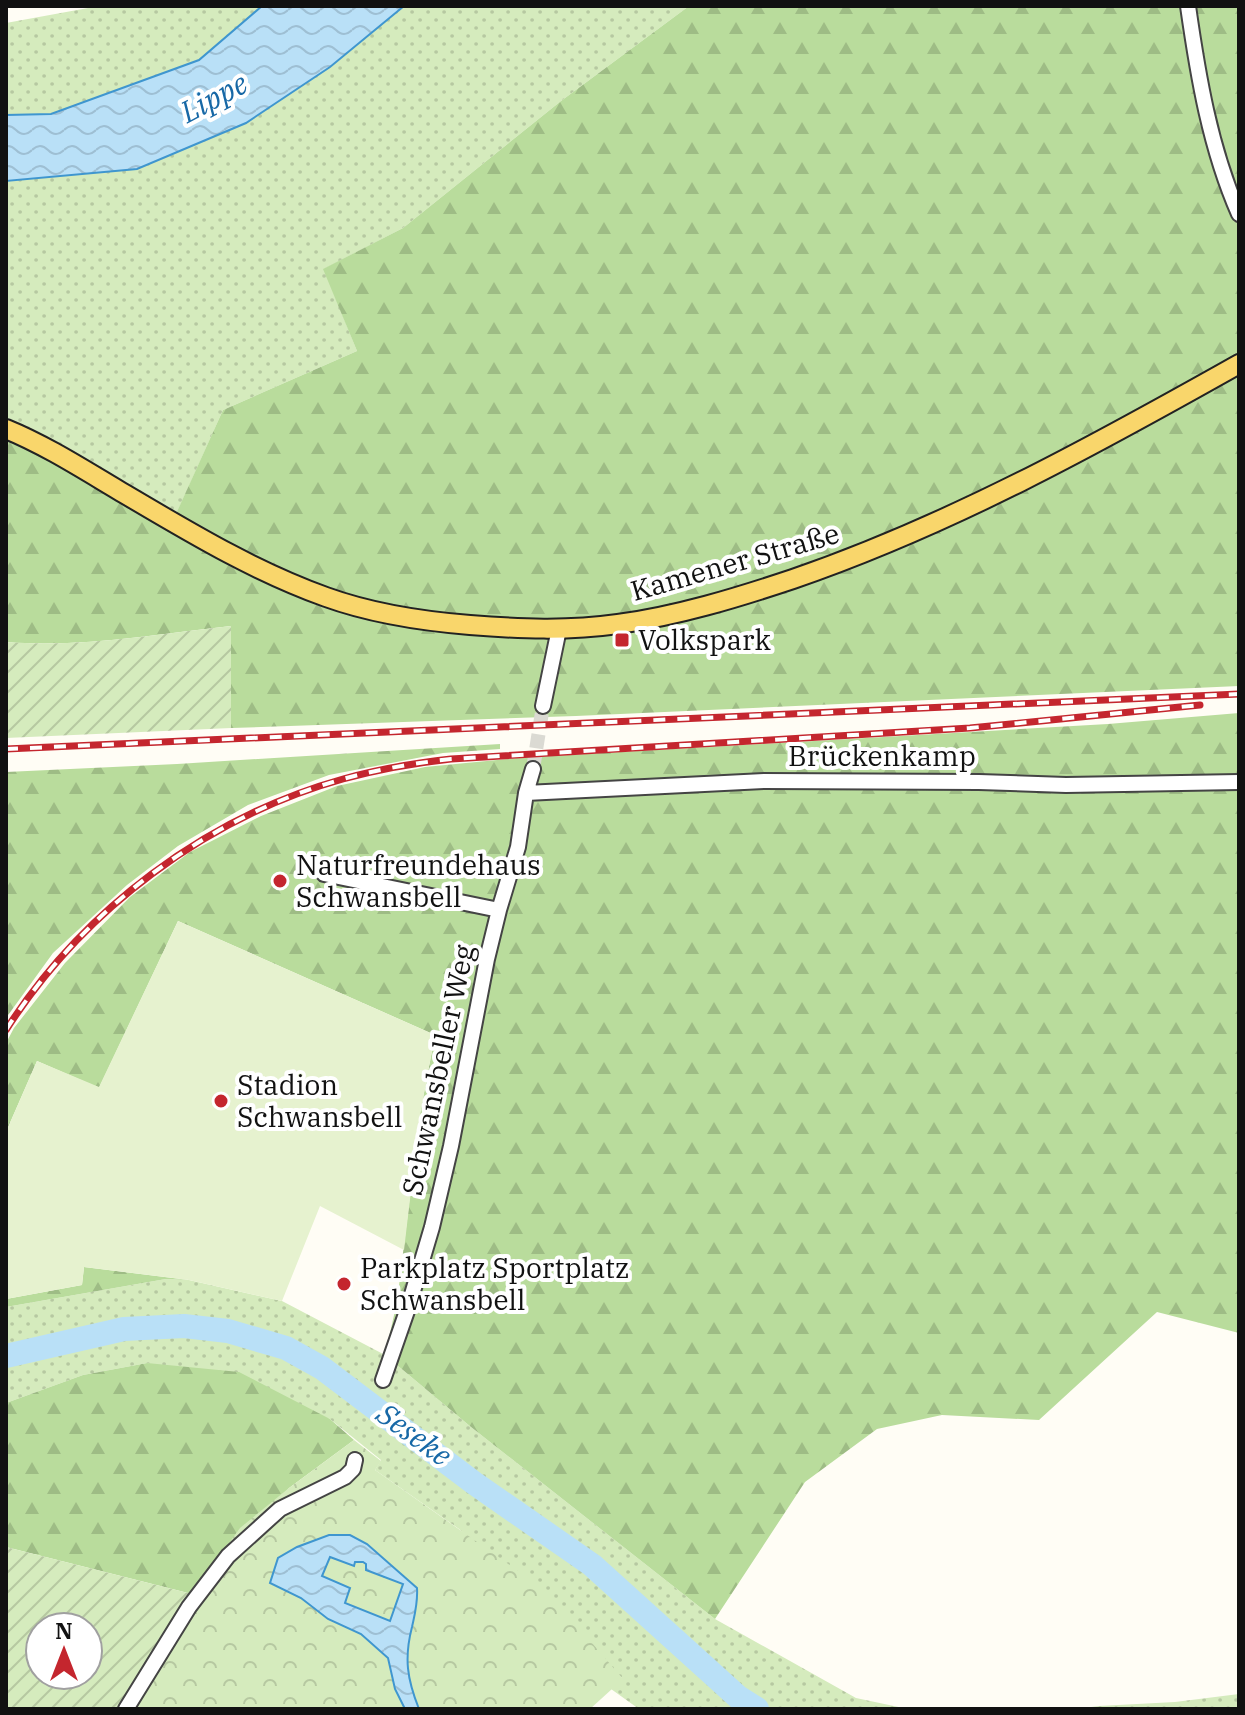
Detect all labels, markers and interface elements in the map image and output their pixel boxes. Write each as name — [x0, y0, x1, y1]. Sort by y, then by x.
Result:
water label: Lippe — [172, 63, 254, 131]
street label: Kamener Straße — [626, 514, 843, 609]
place label: Volkspark — [638, 621, 771, 658]
marker: Volkspark — [613, 631, 631, 649]
street label: Brückenkamp — [788, 737, 976, 774]
place label: Naturfreundehaus Schwansbell — [296, 846, 541, 915]
marker: Naturfreundehaus Schwansbell — [271, 872, 289, 890]
street label: Schwansbeller Weg — [393, 941, 482, 1199]
place label: Stadion Schwansbell — [237, 1066, 402, 1135]
marker: Stadion Schwansbell — [212, 1092, 230, 1110]
place label: Parkplatz Sportplatz Schwansbell — [360, 1249, 629, 1318]
marker: Parkplatz Sportplatz Schwansbell — [335, 1275, 353, 1293]
water label: Seseke — [369, 1393, 460, 1474]
north arrow — [24, 1611, 104, 1691]
text: N — [55, 1616, 73, 1645]

